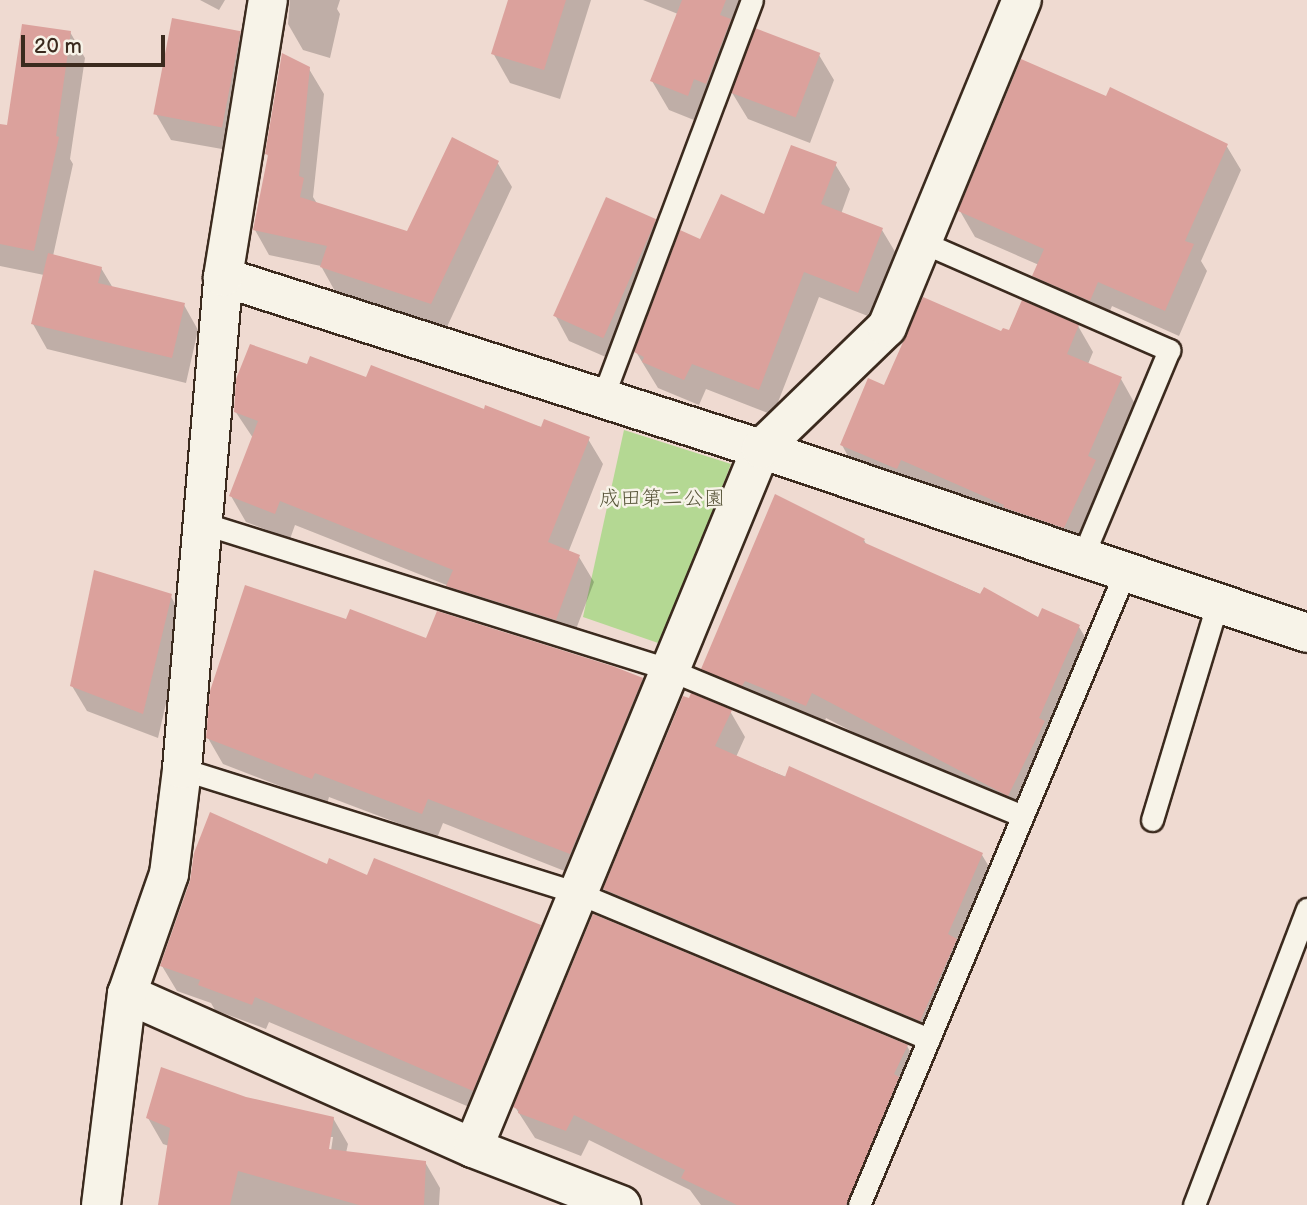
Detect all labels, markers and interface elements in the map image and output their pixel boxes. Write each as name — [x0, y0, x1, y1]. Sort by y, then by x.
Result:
scale bar — [24, 21, 168, 65]
text: 20 m — [34, 34, 82, 59]
park label: 成田第二公園 — [599, 486, 725, 512]

